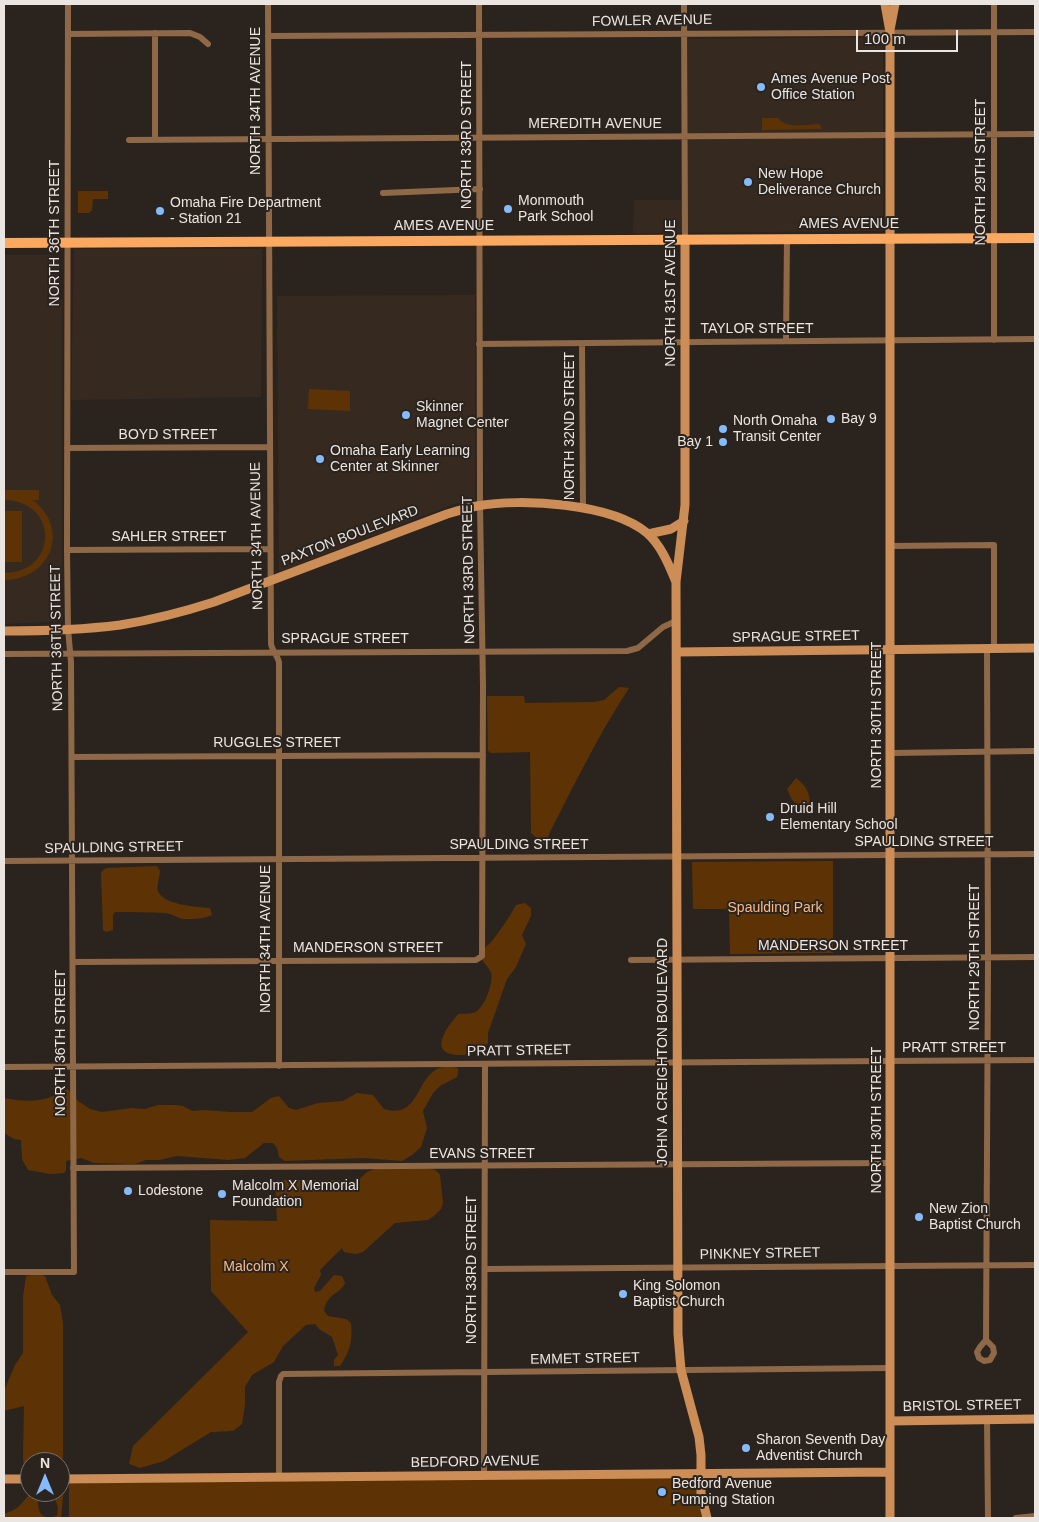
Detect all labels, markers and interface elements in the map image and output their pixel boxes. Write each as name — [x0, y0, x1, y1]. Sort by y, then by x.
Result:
street label: FOWLER AVENUE — [592, 12, 712, 30]
scale bar — [859, 20, 962, 52]
street label: NORTH 34TH AVENUE — [248, 27, 264, 175]
text: 100 m — [864, 30, 906, 47]
street label: NORTH 33RD STREET — [459, 61, 475, 209]
place label: Ames Avenue Post Office Station — [771, 71, 890, 104]
marker: Ames Avenue Post Office Station — [755, 81, 767, 93]
street label: NORTH 29TH STREET — [973, 99, 989, 245]
street label: MEREDITH AVENUE — [528, 116, 662, 132]
street label: NORTH 36TH STREET — [47, 160, 63, 306]
place label: New Hope Deliverance Church — [758, 166, 881, 198]
marker: New Hope Deliverance Church — [742, 176, 754, 188]
place label: Monmouth Park School — [518, 193, 593, 226]
place label: Omaha Fire Department - Station 21 — [170, 195, 321, 228]
marker: Monmouth Park School — [502, 203, 514, 215]
marker: Omaha Fire Department - Station 21 — [154, 205, 166, 217]
street label: AMES AVENUE — [799, 216, 899, 232]
street label: AMES AVENUE — [394, 218, 494, 234]
street label: NORTH 31ST AVENUE — [663, 219, 679, 367]
street label: TAYLOR STREET — [700, 321, 814, 337]
street label: NORTH 32ND STREET — [562, 352, 578, 500]
place label: Skinner Magnet Center — [416, 399, 509, 432]
marker: Skinner Magnet Center — [400, 409, 412, 421]
place label: Bay 9 — [841, 411, 877, 427]
place label: North Omaha Transit Center — [733, 413, 821, 446]
marker: Bay 9 — [825, 413, 837, 425]
marker: North Omaha Transit Center — [717, 423, 729, 435]
street label: BOYD STREET — [119, 427, 217, 443]
place label: Bay 1 — [677, 434, 713, 450]
marker: Bay 1 — [717, 436, 729, 448]
place label: Omaha Early Learning Center at Skinner — [330, 443, 470, 476]
marker: Omaha Early Learning Center at Skinner — [314, 453, 326, 465]
street label: NORTH 34TH AVENUE — [247, 462, 267, 610]
street label: NORTH 33RD STREET — [459, 496, 479, 644]
street label: PAXTON BOULEVARD — [279, 502, 421, 570]
street label: SAHLER STREET — [111, 529, 227, 545]
street label: NORTH 36TH STREET — [47, 564, 67, 712]
street label: SPRAGUE STREET — [732, 627, 860, 647]
street label: SPRAGUE STREET — [281, 631, 409, 647]
street label: NORTH 30TH STREET — [869, 642, 885, 788]
street label: RUGGLES STREET — [213, 735, 341, 751]
place label: Druid Hill Elementary School — [780, 801, 898, 834]
marker: Druid Hill Elementary School — [764, 811, 776, 823]
street label: SPAULDING STREET — [855, 834, 993, 850]
street label: SPAULDING STREET — [450, 837, 588, 853]
street label: SPAULDING STREET — [44, 838, 184, 858]
street label: NORTH 34TH AVENUE — [258, 865, 274, 1013]
street label: NORTH 29TH STREET — [967, 884, 983, 1030]
park label: Spaulding Park — [728, 900, 822, 916]
street label: JOHN A CREIGHTON BOULEVARD — [655, 938, 671, 1166]
street label: MANDERSON STREET — [758, 938, 908, 954]
street label: MANDERSON STREET — [293, 940, 443, 956]
street label: NORTH 36TH STREET — [53, 970, 69, 1116]
street label: PRATT STREET — [902, 1040, 1006, 1056]
street label: PRATT STREET — [467, 1042, 571, 1060]
street label: NORTH 30TH STREET — [869, 1047, 885, 1193]
street label: EVANS STREET — [429, 1146, 535, 1162]
place label: Malcolm X Memorial Foundation — [232, 1178, 359, 1210]
place label: Lodestone — [138, 1183, 203, 1199]
marker: Lodestone — [122, 1185, 134, 1197]
marker: Malcolm X Memorial Foundation — [216, 1188, 228, 1200]
street label: NORTH 33RD STREET — [464, 1196, 480, 1344]
place label: New Zion Baptist Church — [929, 1201, 1021, 1234]
marker: New Zion Baptist Church — [913, 1211, 925, 1223]
street label: PINKNEY STREET — [700, 1245, 820, 1263]
park label: Malcolm X — [223, 1259, 289, 1275]
place label: King Solomon Baptist Church — [633, 1278, 725, 1310]
marker: King Solomon Baptist Church — [617, 1288, 629, 1300]
street label: EMMET STREET — [530, 1350, 640, 1368]
street label: BRISTOL STREET — [902, 1397, 1022, 1415]
place label: Sharon Seventh Day Adventist Church — [756, 1432, 885, 1464]
marker: Sharon Seventh Day Adventist Church — [740, 1442, 752, 1454]
north arrow — [20, 1452, 70, 1502]
street label: BEDFORD AVENUE — [410, 1452, 540, 1472]
text: N — [40, 1455, 50, 1471]
place label: Bedford Avenue Pumping Station — [672, 1476, 775, 1508]
marker: Bedford Avenue Pumping Station — [656, 1486, 668, 1498]

